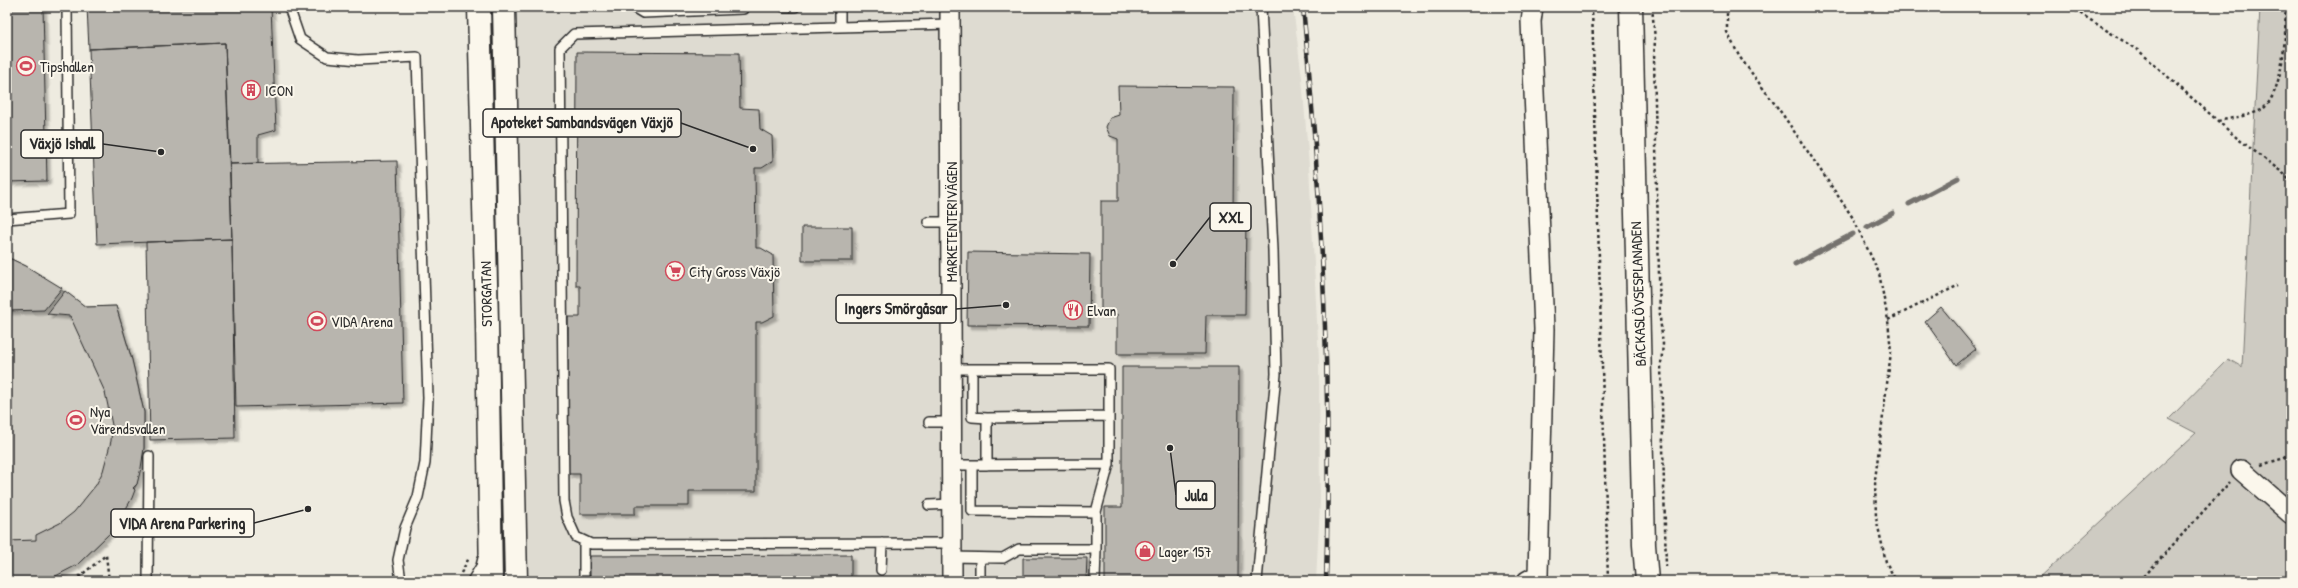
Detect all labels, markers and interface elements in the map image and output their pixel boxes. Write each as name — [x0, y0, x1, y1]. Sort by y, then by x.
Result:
sports icon: Tipshallen — [15, 55, 37, 77]
place label: Tipshallen — [40, 56, 94, 77]
building icon: ICON — [240, 79, 262, 101]
place label: ICON — [265, 80, 293, 101]
callout: Apoteket Sambandsvägen Växjö — [483, 109, 681, 137]
text: Apoteket Sambandsvägen Växjö — [491, 111, 673, 134]
callout: Växjö Ishall — [21, 130, 103, 158]
text: Växjö Ishall — [29, 132, 96, 154]
street label: MARKETENTERIVÄGEN — [941, 162, 962, 282]
callout: XXL — [1210, 203, 1251, 231]
text: XXL — [1218, 206, 1244, 228]
street label: BÄCKASLÖVSESPLANADEN — [1625, 221, 1651, 367]
supermarket icon: City Gross Växjö — [664, 260, 686, 282]
street label: STORGATAN — [475, 261, 497, 327]
place label: City Gross Växjö — [689, 261, 780, 282]
callout: Ingers Smörgåsar — [836, 295, 956, 323]
text: Ingers Smörgåsar — [844, 297, 948, 320]
restaurant icon: Elvan — [1062, 299, 1084, 321]
place label: Elvan — [1087, 300, 1117, 321]
sports icon: VIDA Arena — [306, 310, 328, 332]
place label: VIDA Arena — [331, 311, 393, 332]
place label: Nya Värendsvallen — [90, 401, 166, 439]
sports icon: Nya Värendsvallen — [65, 409, 87, 431]
callout: Jula — [1176, 481, 1215, 509]
text: Jula — [1185, 484, 1208, 506]
callout: VIDA Arena Parkering — [111, 509, 254, 537]
text: VIDA Arena Parkering — [119, 512, 245, 535]
shop icon: Lager 157 — [1134, 540, 1156, 562]
place label: Lager 157 — [1159, 541, 1212, 562]

